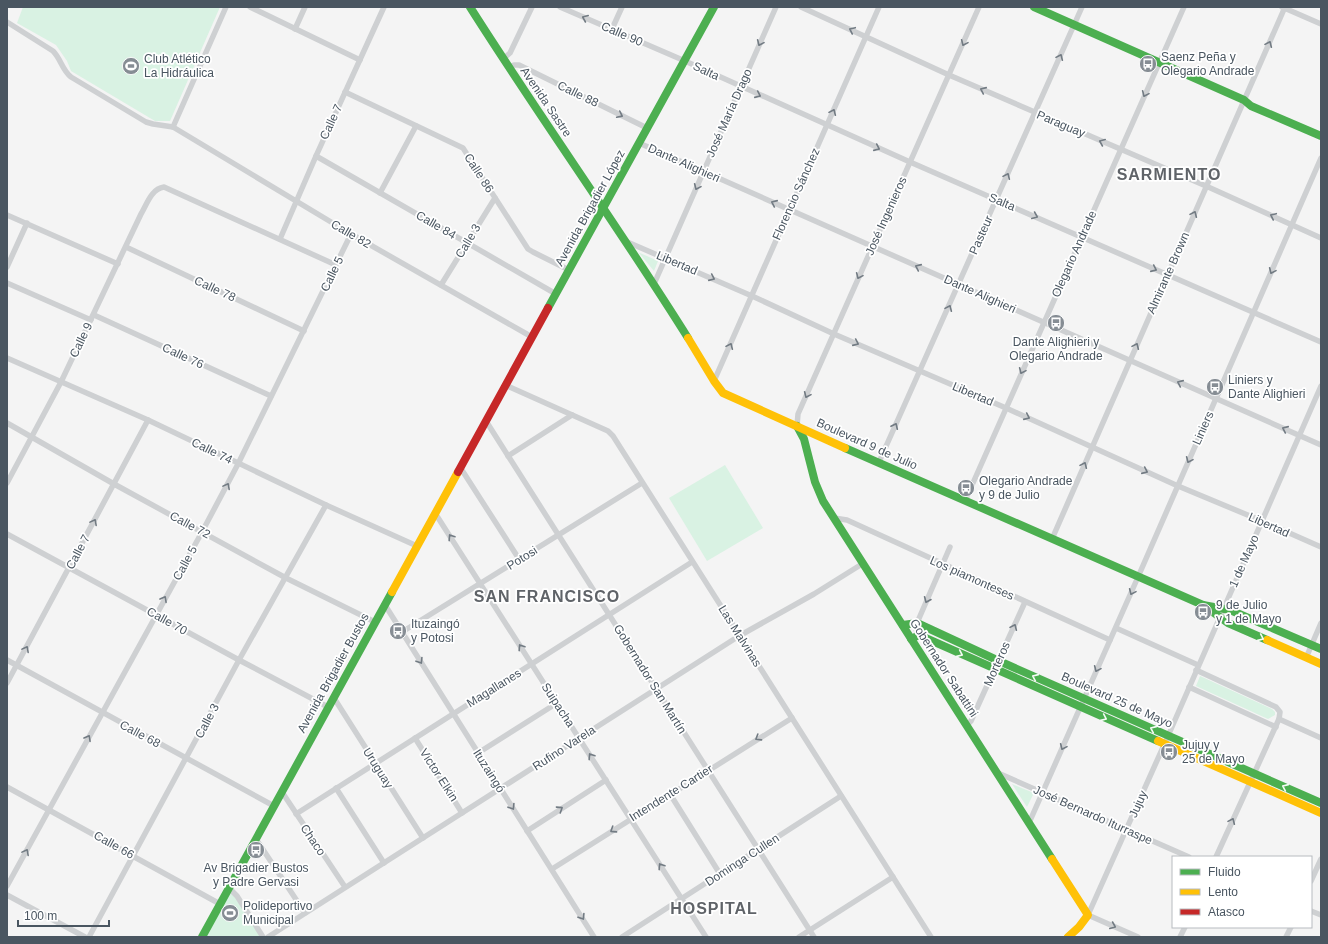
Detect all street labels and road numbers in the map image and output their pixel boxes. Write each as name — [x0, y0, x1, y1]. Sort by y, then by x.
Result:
street label: Calle 90 — [599, 19, 645, 49]
street label: Salta — [691, 59, 722, 83]
street label: Avenida Sastre — [518, 64, 575, 140]
street label: José María Drago — [703, 66, 755, 159]
street label: Calle 88 — [555, 78, 601, 110]
street label: Calle 7 — [317, 102, 345, 142]
street label: Paraguay — [1035, 108, 1087, 140]
street label: Dante Alighieri — [646, 141, 722, 185]
street label: Florencio Sánchez — [769, 146, 823, 242]
street label: Avenida Brigadier López — [552, 148, 628, 268]
street label: Calle 86 — [461, 151, 497, 196]
street label: José Ingenieros — [862, 174, 910, 258]
street label: Salta — [987, 190, 1018, 214]
street label: Calle 84 — [413, 208, 459, 242]
street label: Olegario Andrade — [1049, 208, 1100, 300]
street label: Pasteur — [966, 213, 996, 257]
street label: Calle 82 — [328, 217, 374, 251]
street label: Calle 3 — [452, 221, 484, 261]
street label: Almirante Brown — [1144, 230, 1192, 316]
street label: Libertad — [654, 248, 700, 278]
street label: Calle 5 — [318, 254, 347, 294]
street label: Dante Alighieri — [942, 272, 1018, 316]
street label: Calle 78 — [192, 273, 238, 305]
street label: Calle 9 — [67, 320, 96, 360]
street label: Calle 76 — [160, 340, 206, 372]
street label: Libertad — [950, 379, 996, 409]
street label: Liniers — [1189, 409, 1217, 447]
street label: Boulevard 9 de Julio — [814, 415, 920, 473]
street label: Calle 74 — [189, 435, 235, 467]
street label: Calle 72 — [167, 508, 213, 542]
street label: Libertad — [1246, 510, 1292, 540]
street label: Calle 7 — [63, 532, 93, 572]
street label: 1 de Mayo — [1226, 532, 1262, 589]
street label: Calle 5 — [170, 543, 200, 583]
street label: Potosi — [504, 543, 540, 573]
street label: Los piamonteses — [928, 553, 1016, 603]
street label: Las Malvinas — [716, 603, 764, 669]
street label: Calle 70 — [144, 604, 190, 638]
street label: Avenida Brigadier Bustos — [294, 611, 372, 735]
street label: Gobernador Sabattini — [907, 616, 981, 720]
street label: Gobernador San Martín — [611, 622, 689, 736]
street label: Morteros — [981, 640, 1013, 688]
street label: Magallanes — [464, 666, 524, 710]
street label: Boulevard 25 de Mayo — [1059, 669, 1175, 731]
street label: Suipacha — [539, 680, 578, 730]
street label: Calle 3 — [192, 701, 222, 741]
street label: Calle 68 — [117, 717, 163, 751]
street label: Rufino Varela — [530, 722, 598, 773]
street label: Uruguay — [360, 745, 396, 791]
street label: Victor Elkin — [417, 746, 461, 804]
street label: Ituzaingó — [470, 747, 508, 796]
street label: Intendente Cartier — [627, 762, 715, 824]
street label: José Bernardo Iturraspe — [1031, 782, 1155, 848]
street label: Jujuy — [1126, 788, 1150, 820]
street label: Chaco — [297, 822, 329, 859]
street label: Calle 66 — [91, 828, 137, 862]
street label: Dominga Cullen — [702, 831, 782, 889]

